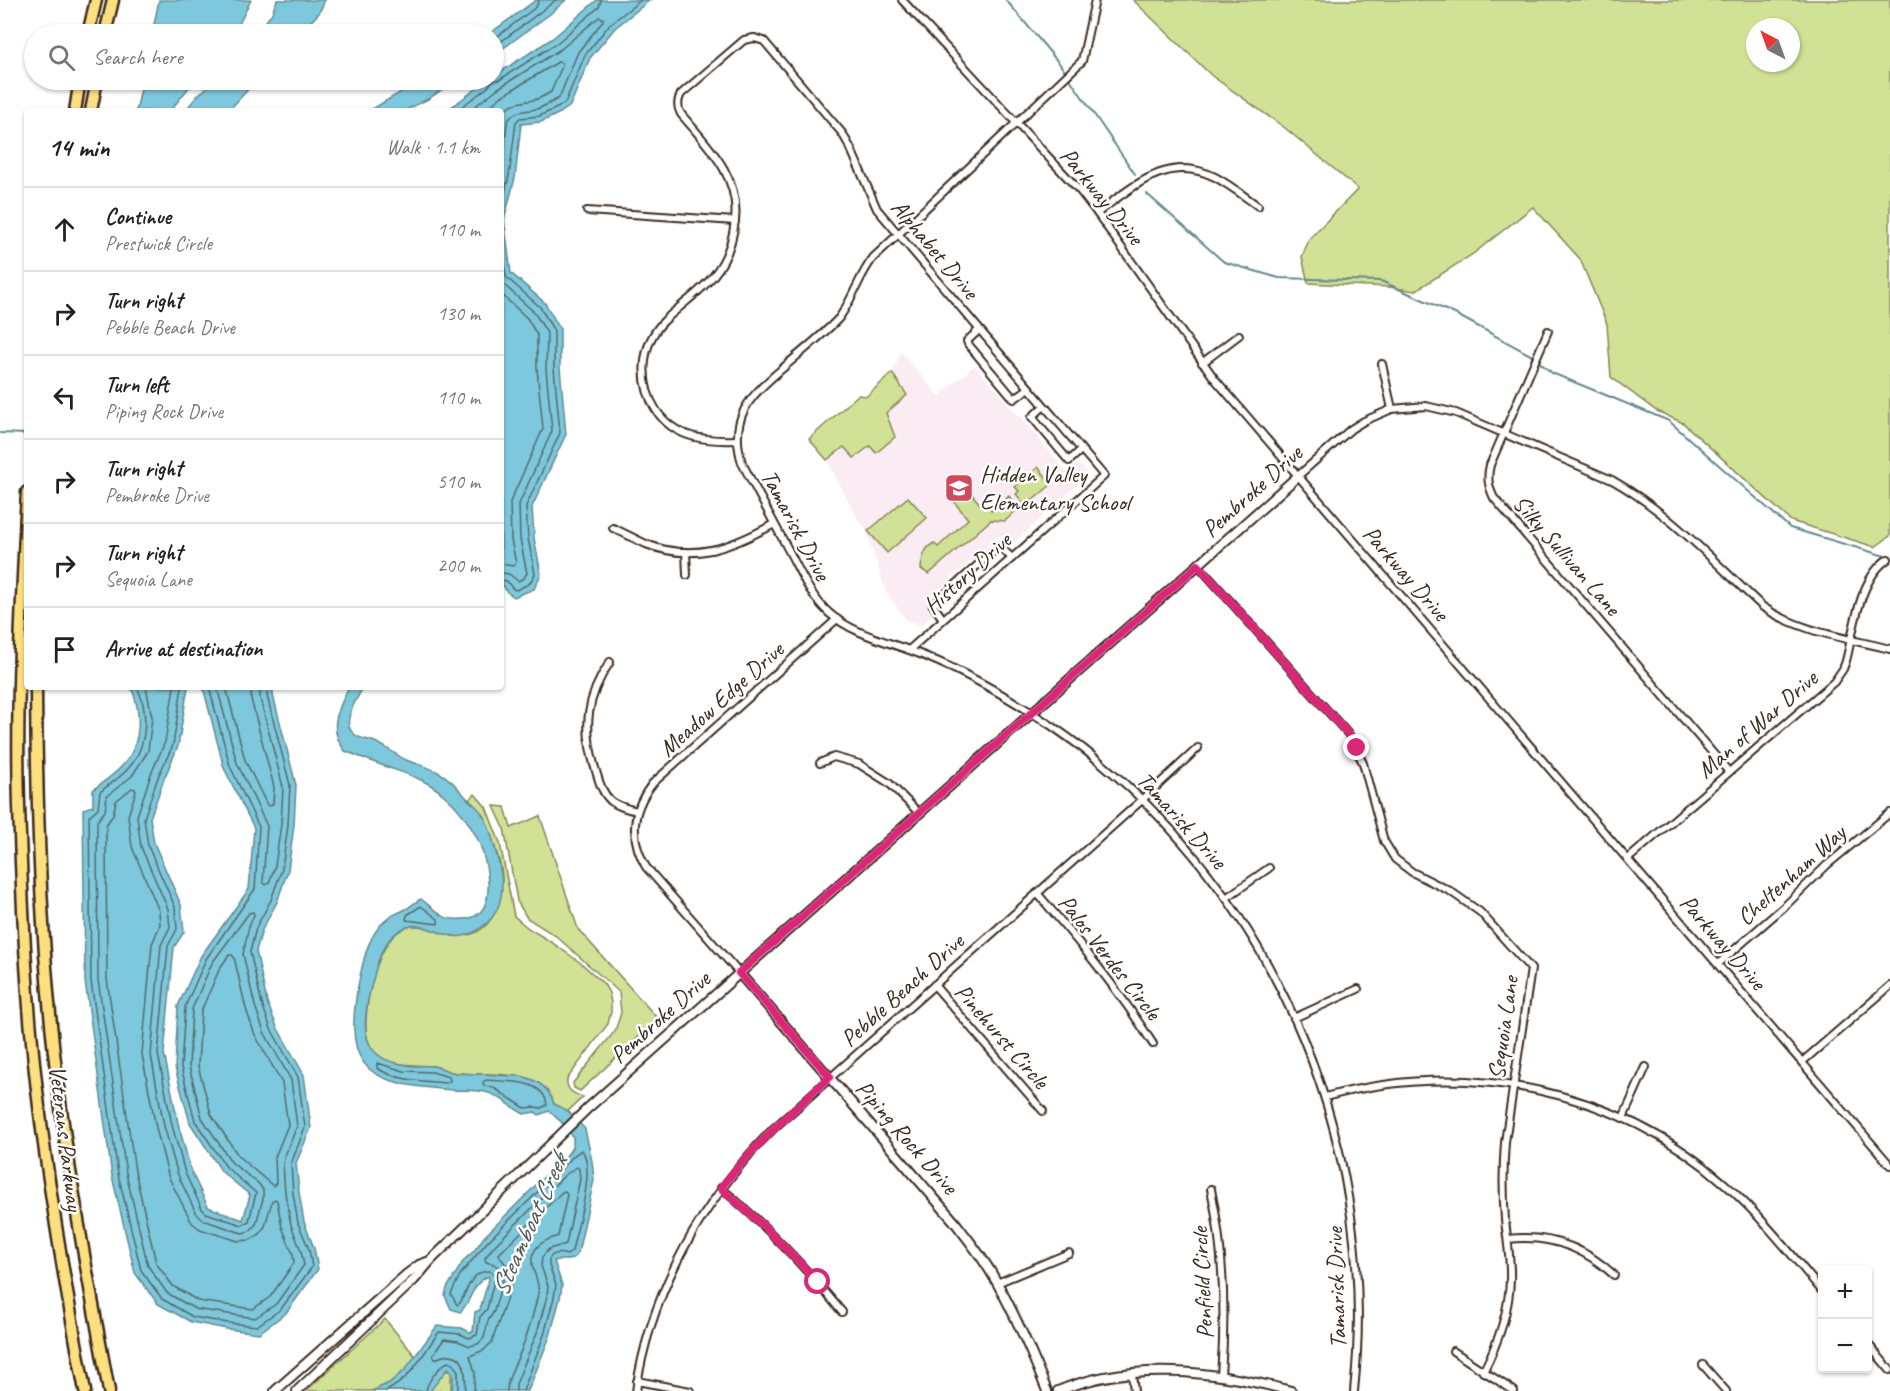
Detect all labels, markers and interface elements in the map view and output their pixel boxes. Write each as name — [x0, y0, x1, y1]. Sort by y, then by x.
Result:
north arrow — [1746, 18, 1800, 72]
search box — [24, 24, 504, 90]
icon: search — [45, 41, 78, 74]
text: Search here — [93, 43, 183, 71]
text: 14 min — [48, 131, 110, 164]
text: Walk · 1.1 km — [386, 135, 480, 160]
street label: Parkway Drive — [1054, 141, 1152, 253]
street label: Alphabet Drive — [885, 193, 987, 307]
text: Continue — [105, 203, 171, 231]
icon: ahead — [48, 213, 81, 246]
text: 110 m — [437, 217, 480, 242]
text: Prestwick Circle — [105, 231, 212, 256]
text: Turn right — [105, 287, 182, 315]
icon: right — [48, 297, 81, 330]
text: 130 m — [437, 301, 480, 326]
text: Pebble Beach Drive — [105, 315, 235, 340]
text: Turn left — [105, 371, 169, 399]
icon: left — [48, 381, 81, 414]
text: 110 m — [437, 385, 480, 410]
text: Piping Rock Drive — [105, 399, 223, 424]
street label: Pembroke Drive — [1196, 437, 1310, 544]
text: Turn right — [105, 455, 182, 483]
place label: Hidden Valley Elementary School — [980, 459, 1134, 517]
icon: right — [48, 465, 81, 498]
street label: Tamarisk Drive — [754, 465, 839, 587]
text: 510 m — [437, 469, 480, 494]
school or university icon: Hidden Valley Elementary School — [943, 472, 975, 504]
text: Pembroke Drive — [105, 483, 209, 508]
street label: Silky Sullivan Lane — [1506, 489, 1629, 623]
street label: Parkway Drive — [1356, 519, 1457, 629]
street label: History Drive — [917, 524, 1019, 620]
text: Turn right — [105, 539, 182, 567]
icon: right — [48, 549, 81, 582]
text: 200 m — [437, 553, 480, 578]
text: Sequoia Lane — [105, 567, 192, 592]
icon: arrive — [48, 633, 81, 666]
street label: Meadow Edge Drive — [652, 634, 791, 763]
text: Arrive at destination — [105, 635, 262, 663]
street label: Man of War Drive — [1691, 662, 1825, 785]
route end — [1343, 734, 1369, 760]
street label: Tamarisk Drive — [1130, 765, 1235, 877]
street label: Cheltenham Way — [1730, 817, 1853, 932]
street label: Palos Verdes Circle — [1052, 888, 1170, 1027]
street label: Parkway Drive — [1673, 888, 1774, 998]
street label: Pebble Beach Drive — [834, 925, 972, 1053]
street label: Pembroke Drive — [604, 963, 718, 1070]
street label: Sequoia Lane — [1481, 972, 1525, 1082]
street label: Pinehurst Circle — [948, 977, 1057, 1096]
street label: Veterans Parkway — [42, 1064, 90, 1214]
street label: Piping Rock Drive — [849, 1074, 966, 1202]
water label: Steamboat Creek — [483, 1144, 577, 1301]
street label: Penfield Circle — [1184, 1224, 1220, 1340]
street label: Tamarisk Drive — [1319, 1225, 1353, 1349]
map controls — [1818, 1265, 1872, 1373]
button: + — [1818, 1265, 1872, 1319]
route start — [804, 1268, 830, 1294]
button: − — [1818, 1319, 1872, 1373]

